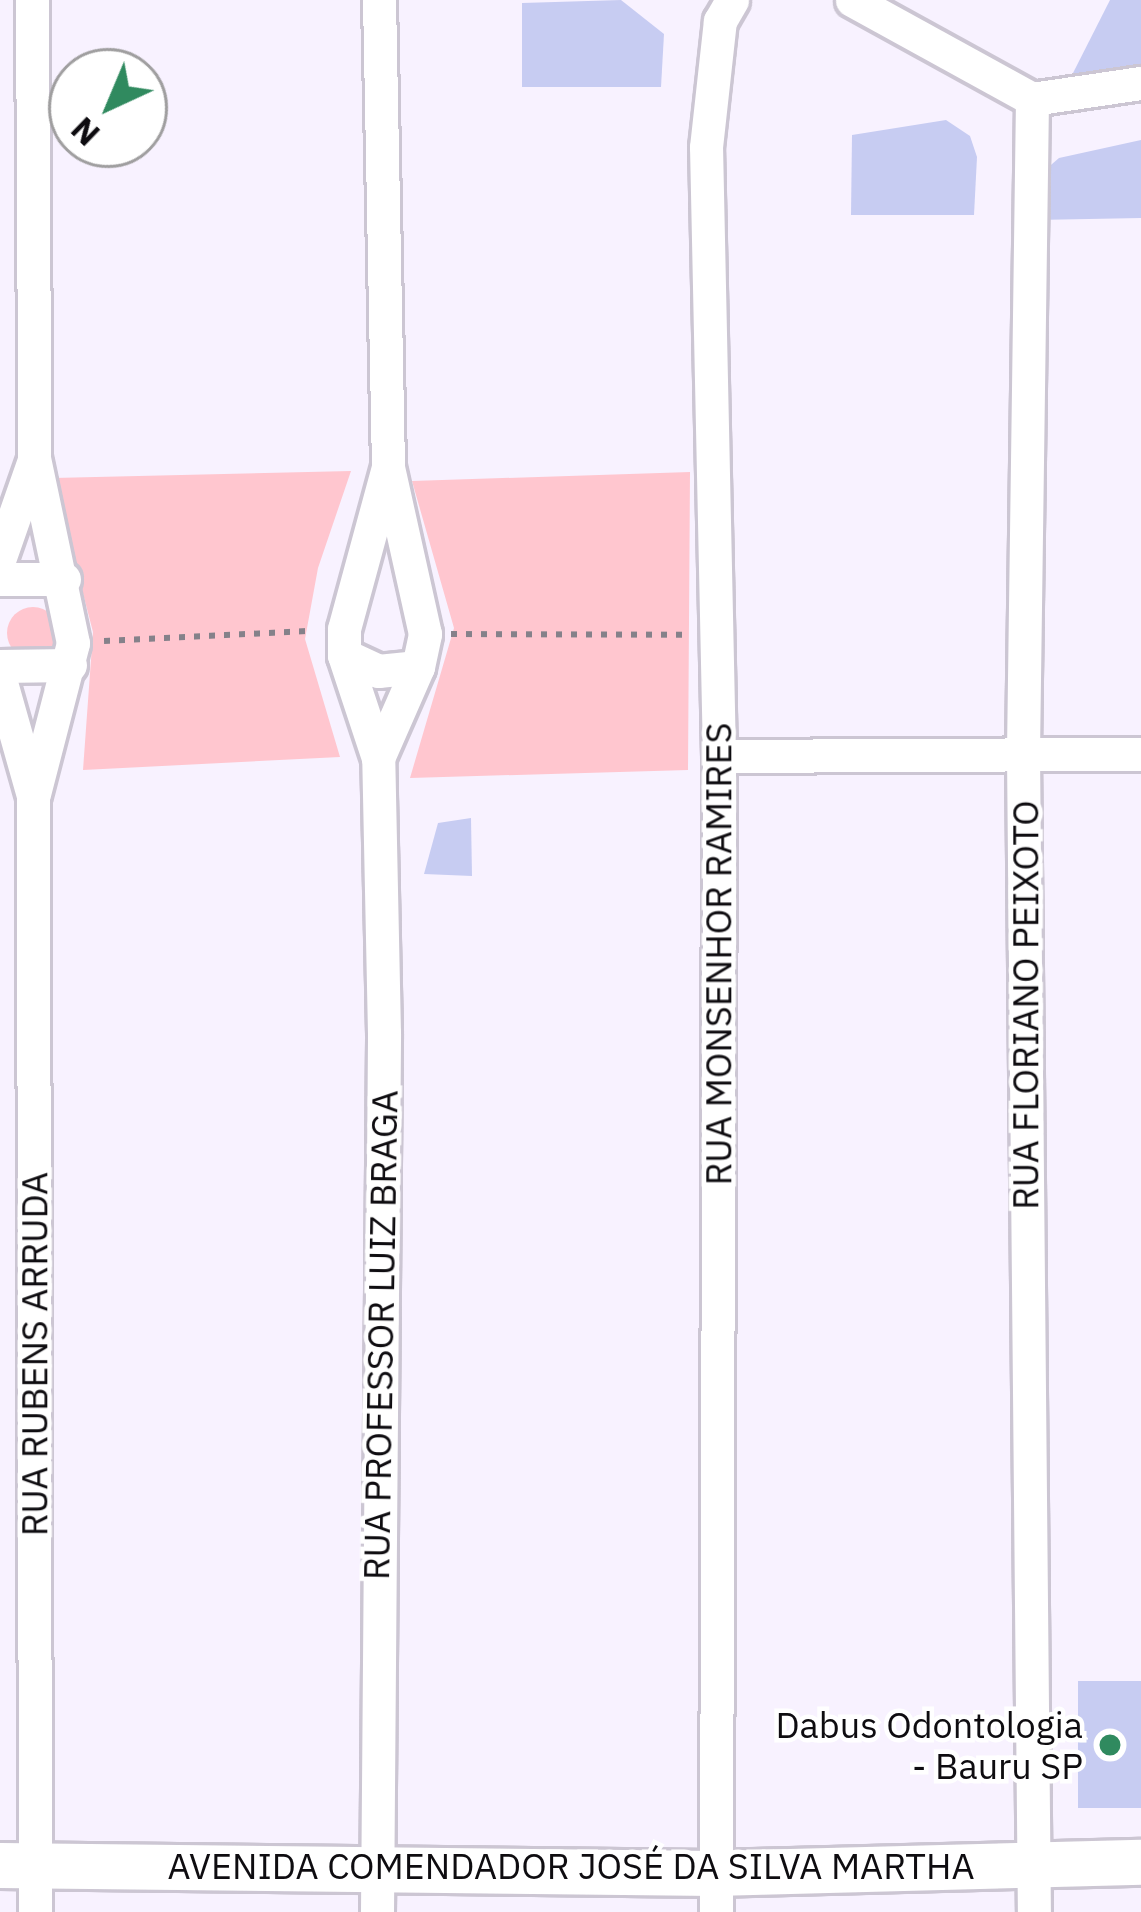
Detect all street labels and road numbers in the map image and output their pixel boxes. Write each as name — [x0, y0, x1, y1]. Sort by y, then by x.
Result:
street label: RUA MONSENHOR RAMIRES — [696, 723, 740, 1185]
street label: RUA FLORIANO PEIXOTO — [1003, 800, 1047, 1210]
street label: RUA PROFESSOR LUIZ BRAGA — [354, 1090, 406, 1580]
street label: RUA RUBENS ARRUDA — [12, 1172, 56, 1536]
street label: AVENIDA COMENDADOR JOSÉ DA SILVA MARTHA — [168, 1844, 974, 1888]

